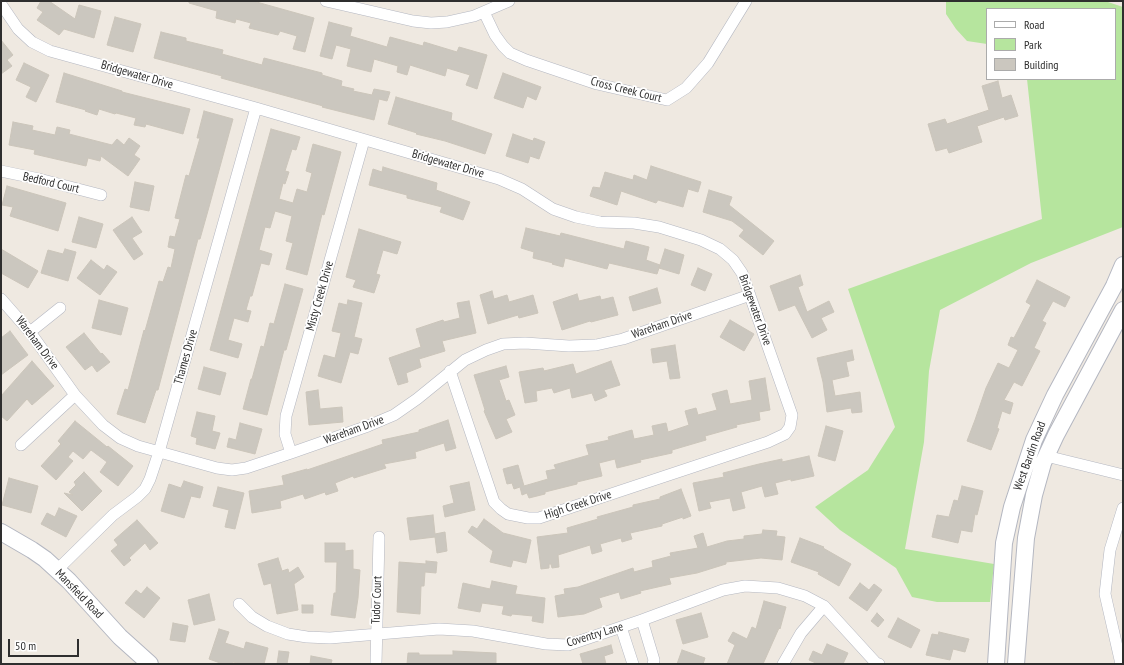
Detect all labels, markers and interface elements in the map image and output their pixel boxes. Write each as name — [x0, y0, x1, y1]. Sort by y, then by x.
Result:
legend — [986, 8, 1116, 80]
text: Road — [1024, 17, 1044, 32]
text: Park — [1024, 37, 1042, 52]
text: Building — [1024, 57, 1059, 72]
street label: Bridgewater Drive — [99, 58, 175, 92]
street label: Cross Creek Court — [589, 74, 663, 106]
street label: Bridgewater Drive — [410, 147, 486, 181]
street label: Bedford Court — [21, 170, 81, 196]
street label: Misty Creek Drive — [303, 259, 337, 333]
street label: Bridgewater Drive — [736, 273, 774, 347]
street label: Wareham Drive — [630, 308, 694, 342]
street label: Wareham Drive — [12, 314, 62, 372]
street label: Thames Drive — [171, 328, 201, 386]
street label: Wareham Drive — [322, 412, 386, 448]
street label: West Bardin Road — [1011, 420, 1049, 492]
street label: High Creek Drive — [543, 487, 613, 523]
street label: Mansfield Road — [52, 566, 106, 622]
street label: Tudor Court — [369, 576, 385, 624]
street label: Coventry Lane — [565, 620, 625, 650]
scale bar — [10, 631, 81, 657]
text: 50 m — [15, 638, 36, 653]

